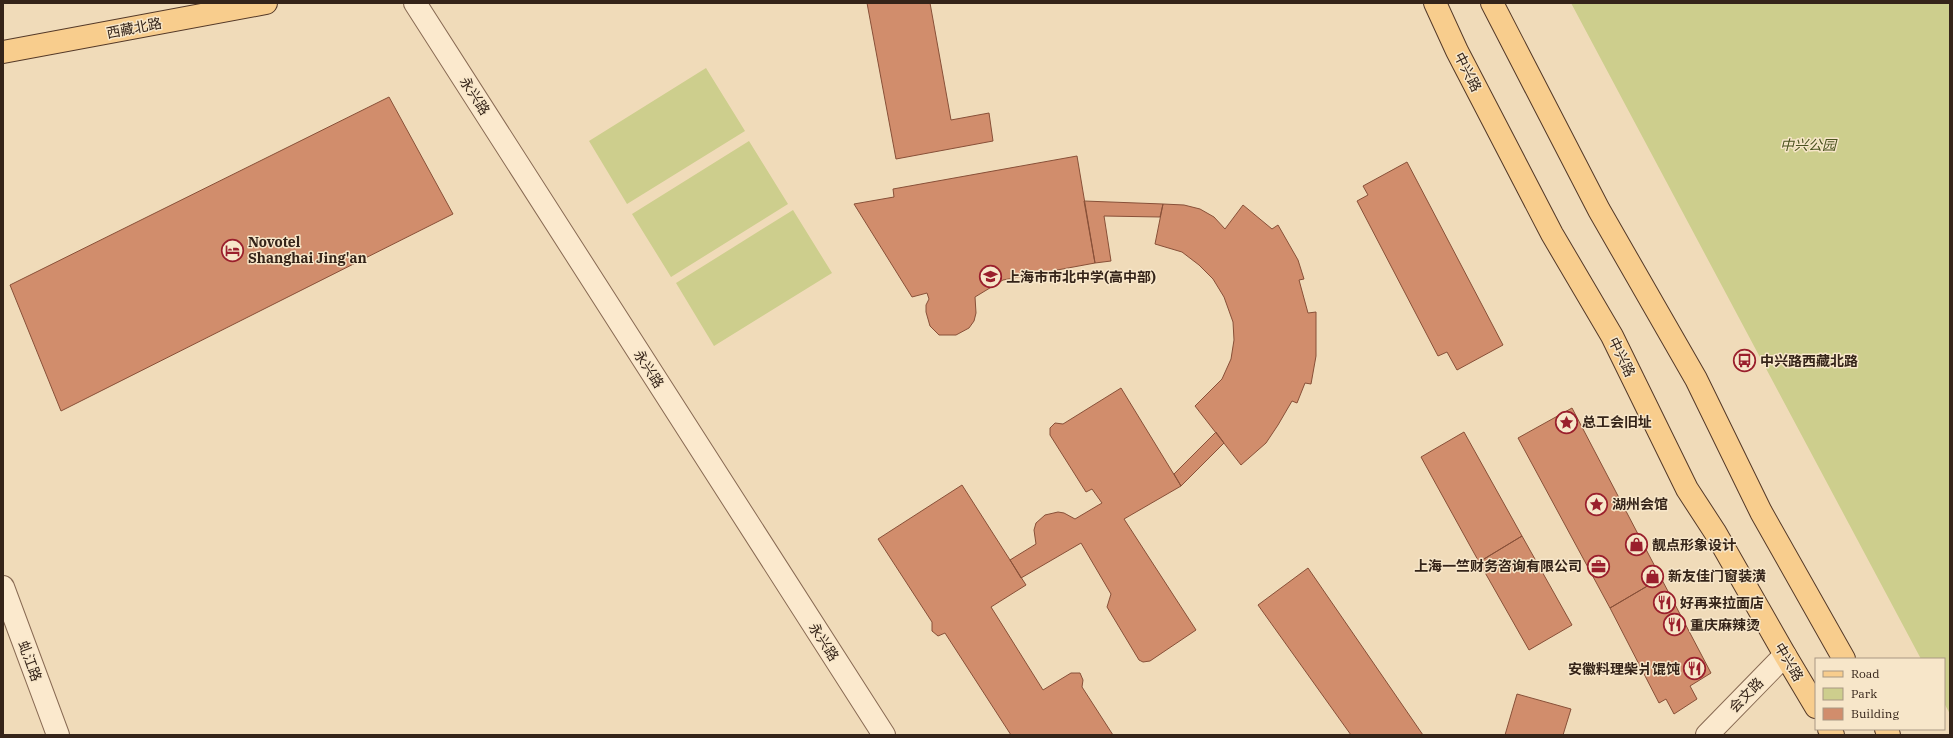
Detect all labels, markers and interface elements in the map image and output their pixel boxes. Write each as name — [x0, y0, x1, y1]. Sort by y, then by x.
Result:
street label: 西藏北路 — [105, 14, 163, 42]
street label: 中兴路 — [1450, 49, 1486, 95]
street label: 永兴路 — [456, 73, 494, 119]
park label: 中兴公园 — [1780, 136, 1838, 154]
place label: Novotel Shanghai Jing'an — [248, 233, 367, 267]
hotel icon: Novotel Shanghai Jing'an — [219, 237, 245, 263]
school or university icon: 上海市市北中学(高中部) — [977, 264, 1003, 290]
place label: 上海市市北中学(高中部) — [1006, 268, 1156, 286]
street label: 中兴路 — [1605, 334, 1639, 380]
street label: 永兴路 — [630, 346, 668, 392]
bus stop icon: 中兴路西藏北路 — [1732, 348, 1758, 374]
place label: 中兴路西藏北路 — [1760, 352, 1858, 370]
place icon: 总工会旧址 — [1554, 409, 1580, 435]
place label: 总工会旧址 — [1582, 413, 1652, 431]
place icon: 湖州会馆 — [1583, 491, 1609, 517]
place label: 湖州会馆 — [1612, 495, 1668, 513]
shop icon: 靓点形象设计 — [1624, 532, 1650, 558]
place label: 靓点形象设计 — [1652, 536, 1736, 554]
office icon: 上海一竺财务咨询有限公司 — [1585, 553, 1611, 579]
place label: 上海一竺财务咨询有限公司 — [1414, 557, 1582, 575]
shop icon: 新友佳门窗装潢 — [1640, 563, 1666, 589]
place label: 新友佳门窗装潢 — [1668, 567, 1766, 585]
restaurant icon: 好再来拉面店 — [1652, 590, 1678, 616]
place label: 好再来拉面店 — [1680, 594, 1764, 612]
restaurant icon: 重庆麻辣烫 — [1662, 612, 1688, 638]
place label: 重庆麻辣烫 — [1690, 616, 1760, 634]
street label: 永兴路 — [805, 619, 843, 665]
street label: 虬江路 — [14, 638, 46, 684]
street label: 中兴路 — [1770, 639, 1808, 685]
restaurant icon: 安徽料理柴爿馄饨 — [1682, 656, 1708, 682]
legend — [1815, 658, 1945, 730]
place label: 安徽料理柴爿馄饨 — [1568, 660, 1680, 678]
text: Road — [1851, 666, 1880, 681]
street label: 会文路 — [1725, 674, 1767, 716]
text: Park — [1851, 686, 1877, 701]
text: Building — [1851, 706, 1899, 721]

